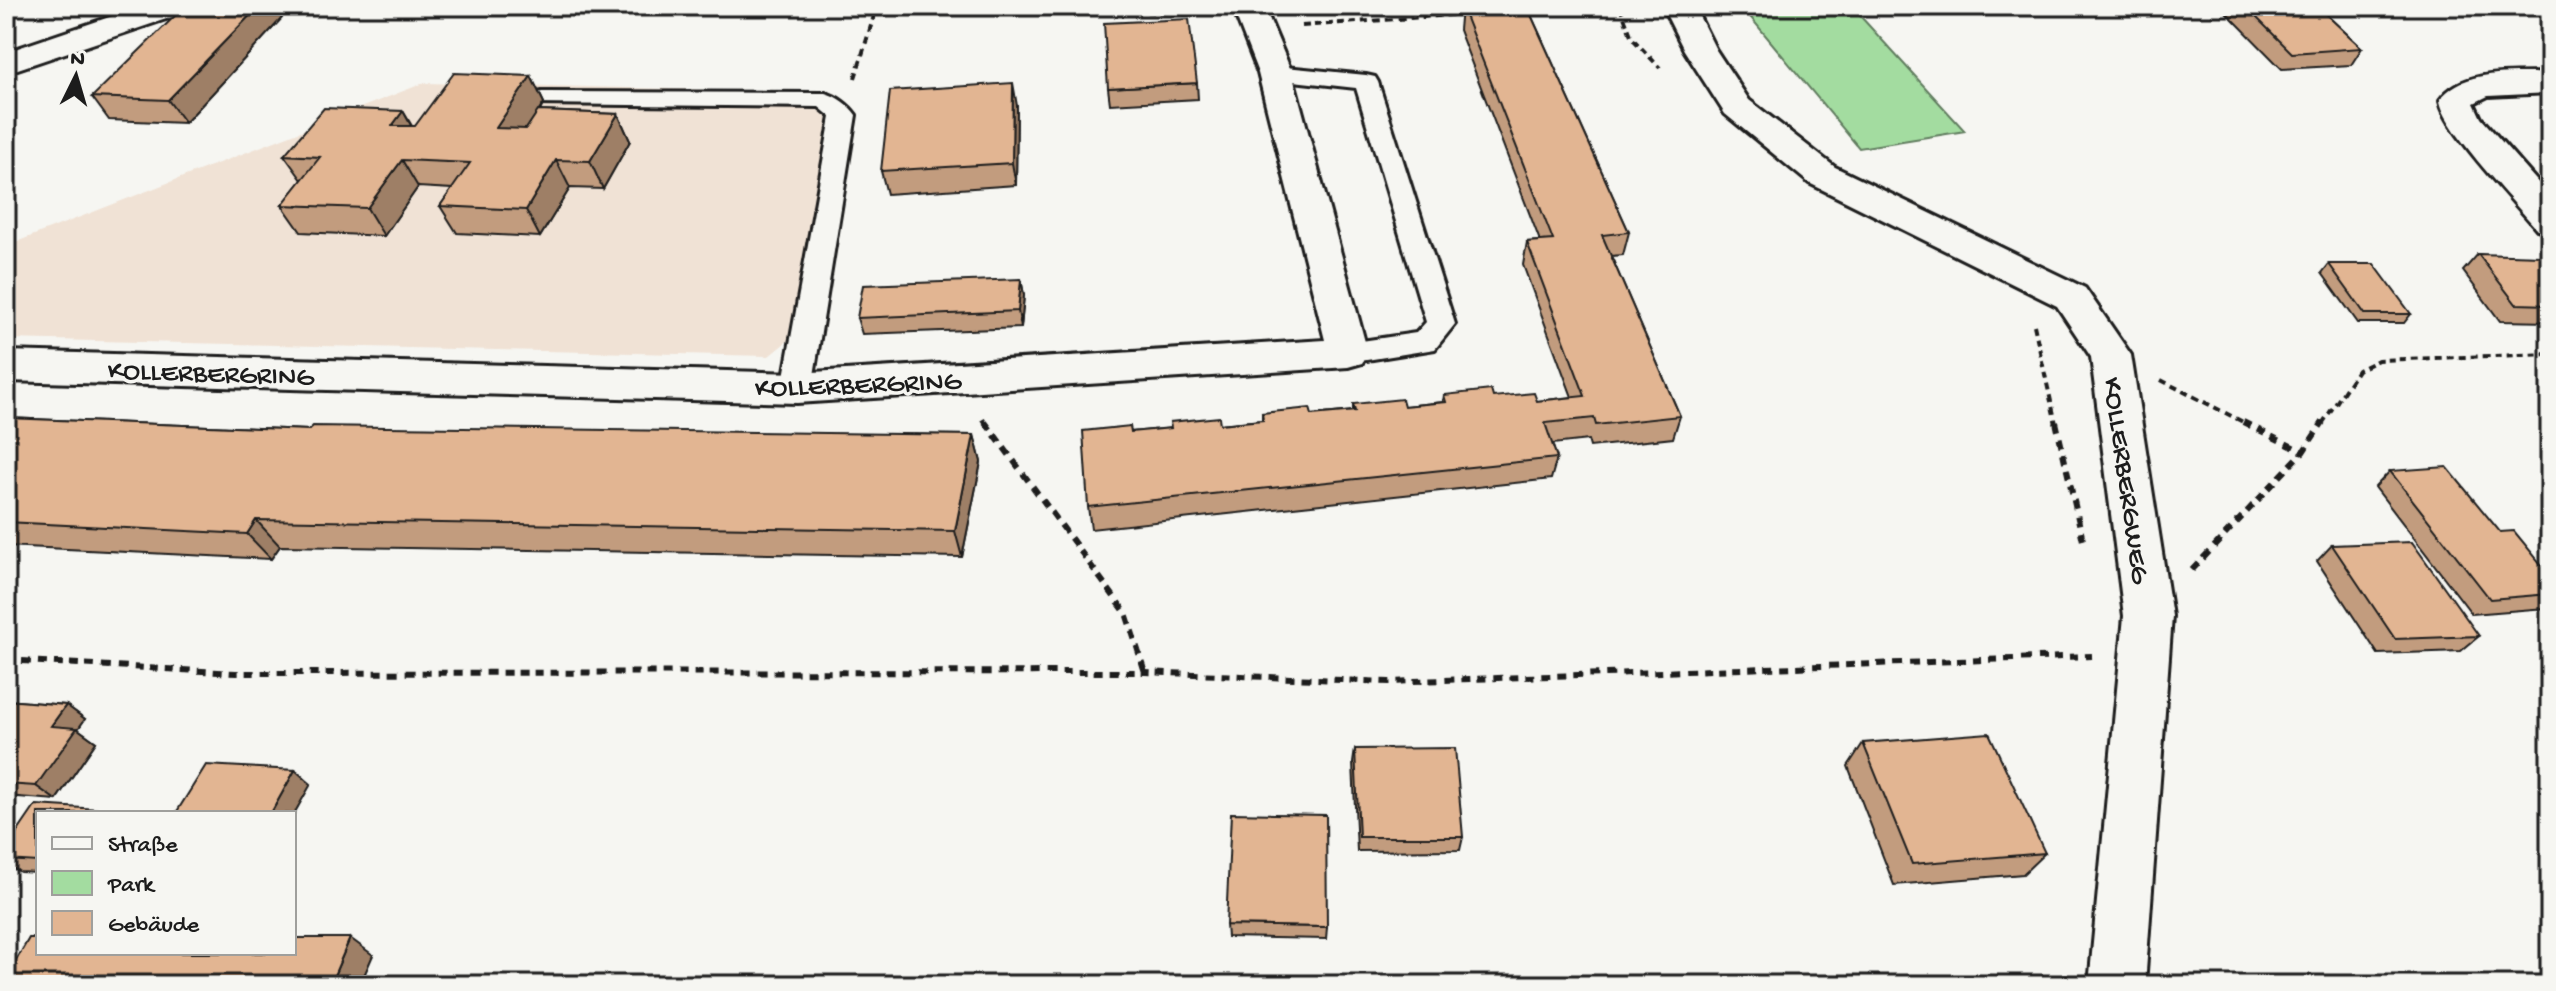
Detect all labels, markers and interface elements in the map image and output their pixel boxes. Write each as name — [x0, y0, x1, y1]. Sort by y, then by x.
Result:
north arrow — [36, 36, 116, 116]
text: N — [69, 46, 86, 74]
street label: KOLLERBERGRING — [107, 355, 316, 396]
street label: KOLLERBERGRING — [754, 366, 963, 407]
street label: KOLLERBERGWEG — [2094, 375, 2156, 587]
legend — [36, 811, 296, 955]
text: Straße — [108, 832, 178, 861]
text: Park — [107, 872, 156, 901]
text: Gebäude — [108, 912, 200, 941]

